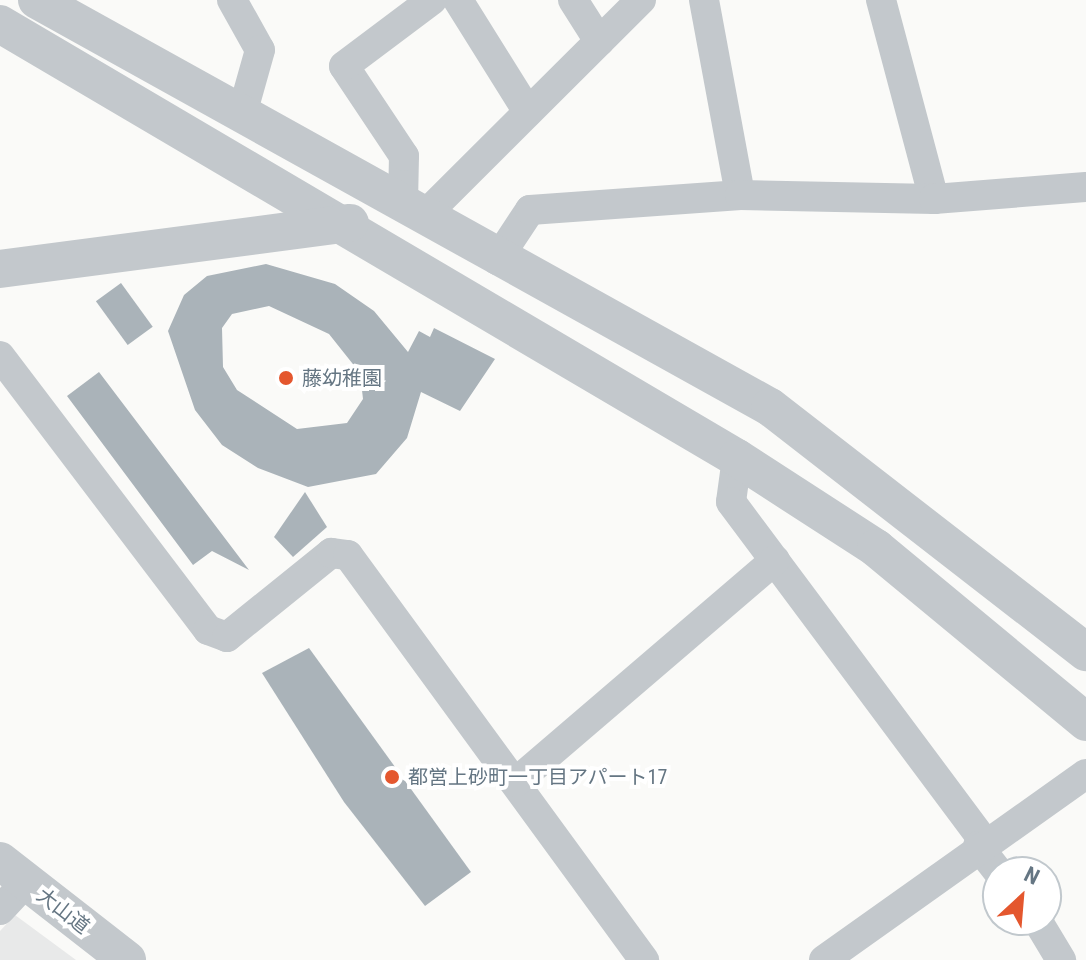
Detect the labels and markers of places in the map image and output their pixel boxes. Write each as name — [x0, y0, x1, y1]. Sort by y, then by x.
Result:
place label: 藤幼稚園 — [302, 366, 382, 390]
marker: 藤幼稚園 — [277, 369, 295, 387]
place label: 都営上砂町一丁目アパート17 — [408, 765, 668, 789]
marker: 都営上砂町一丁目アパート17 — [383, 768, 401, 786]

